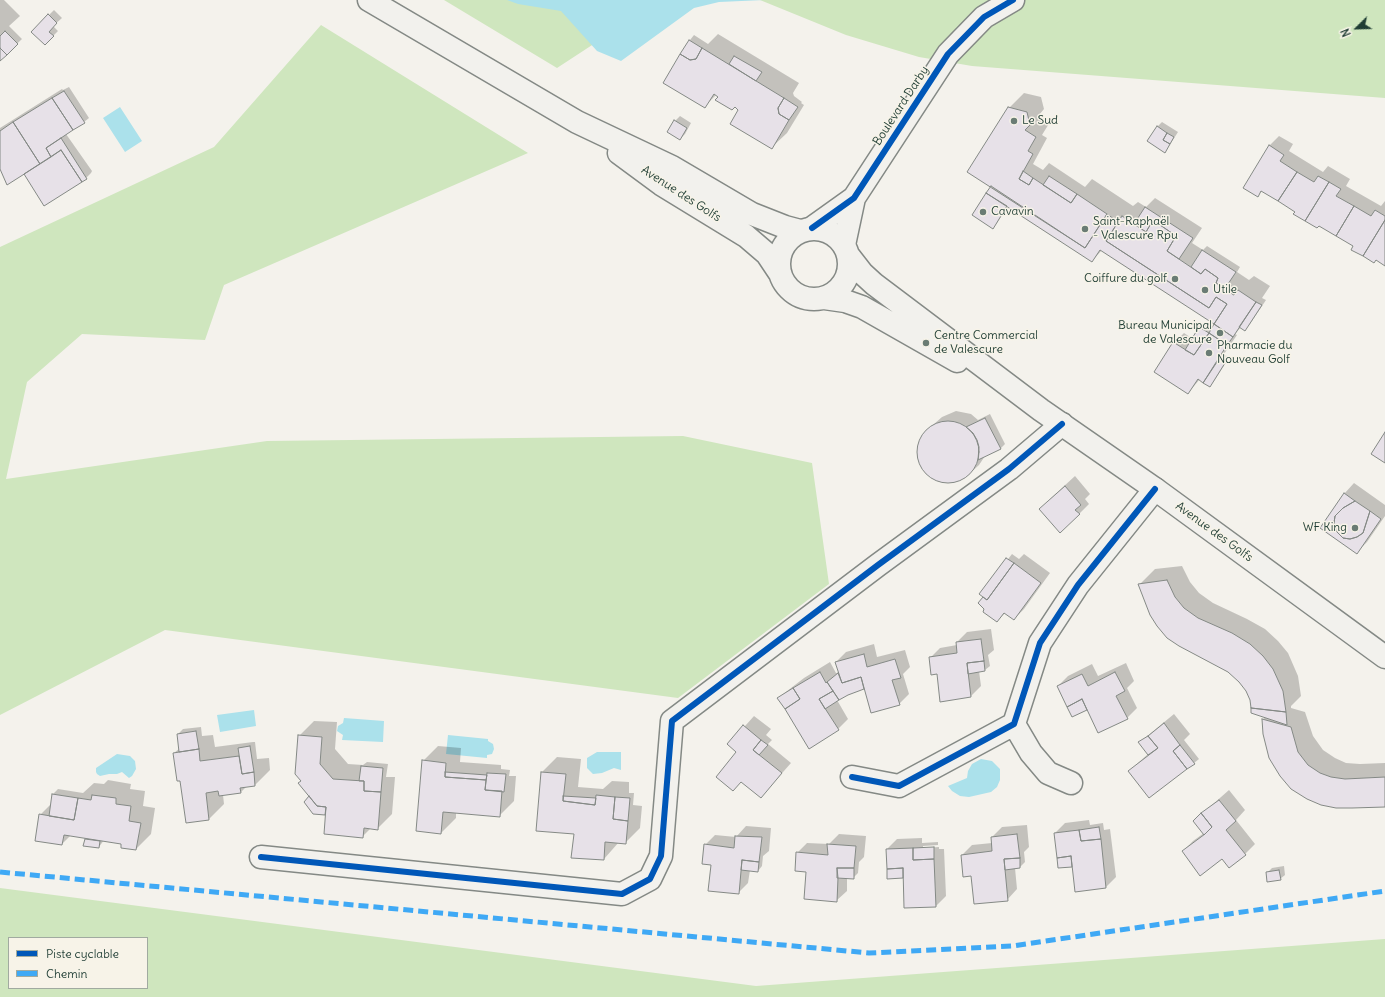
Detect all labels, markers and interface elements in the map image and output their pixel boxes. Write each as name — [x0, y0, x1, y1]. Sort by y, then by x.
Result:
north arrow — [1337, 8, 1377, 48]
text: N — [1338, 26, 1354, 39]
street label: Boulevard Darby — [870, 64, 932, 148]
place label: Le Sud — [1022, 114, 1058, 128]
marker: Le Sud — [1009, 116, 1019, 126]
street label: Avenue des Golfs — [638, 163, 724, 225]
place label: Cavavin — [991, 205, 1034, 219]
marker: Cavavin — [978, 207, 988, 217]
place label: Saint-Raphaël - Valescure Rpu — [1093, 215, 1178, 243]
marker: Saint-Raphaël - Valescure Rpu — [1080, 224, 1090, 234]
place label: Coiffure du golf — [1084, 272, 1167, 286]
marker: Coiffure du golf — [1170, 274, 1180, 284]
place label: Utile — [1213, 283, 1237, 297]
marker: Utile — [1200, 285, 1210, 295]
place label: Bureau Municipal de Valescure — [1118, 319, 1212, 347]
marker: Bureau Municipal de Valescure — [1215, 328, 1225, 338]
place label: Centre Commercial de Valescure — [934, 329, 1038, 357]
marker: Centre Commercial de Valescure — [921, 338, 931, 348]
place label: Pharmacie du Nouveau Golf — [1217, 339, 1292, 367]
marker: Pharmacie du Nouveau Golf — [1204, 348, 1214, 358]
street label: Avenue des Golfs — [1172, 499, 1256, 565]
place label: WF King — [1303, 521, 1347, 535]
marker: WF King — [1350, 523, 1360, 533]
legend — [8, 937, 148, 989]
text: Piste cyclable — [46, 946, 119, 961]
text: Chemin — [46, 966, 87, 981]

